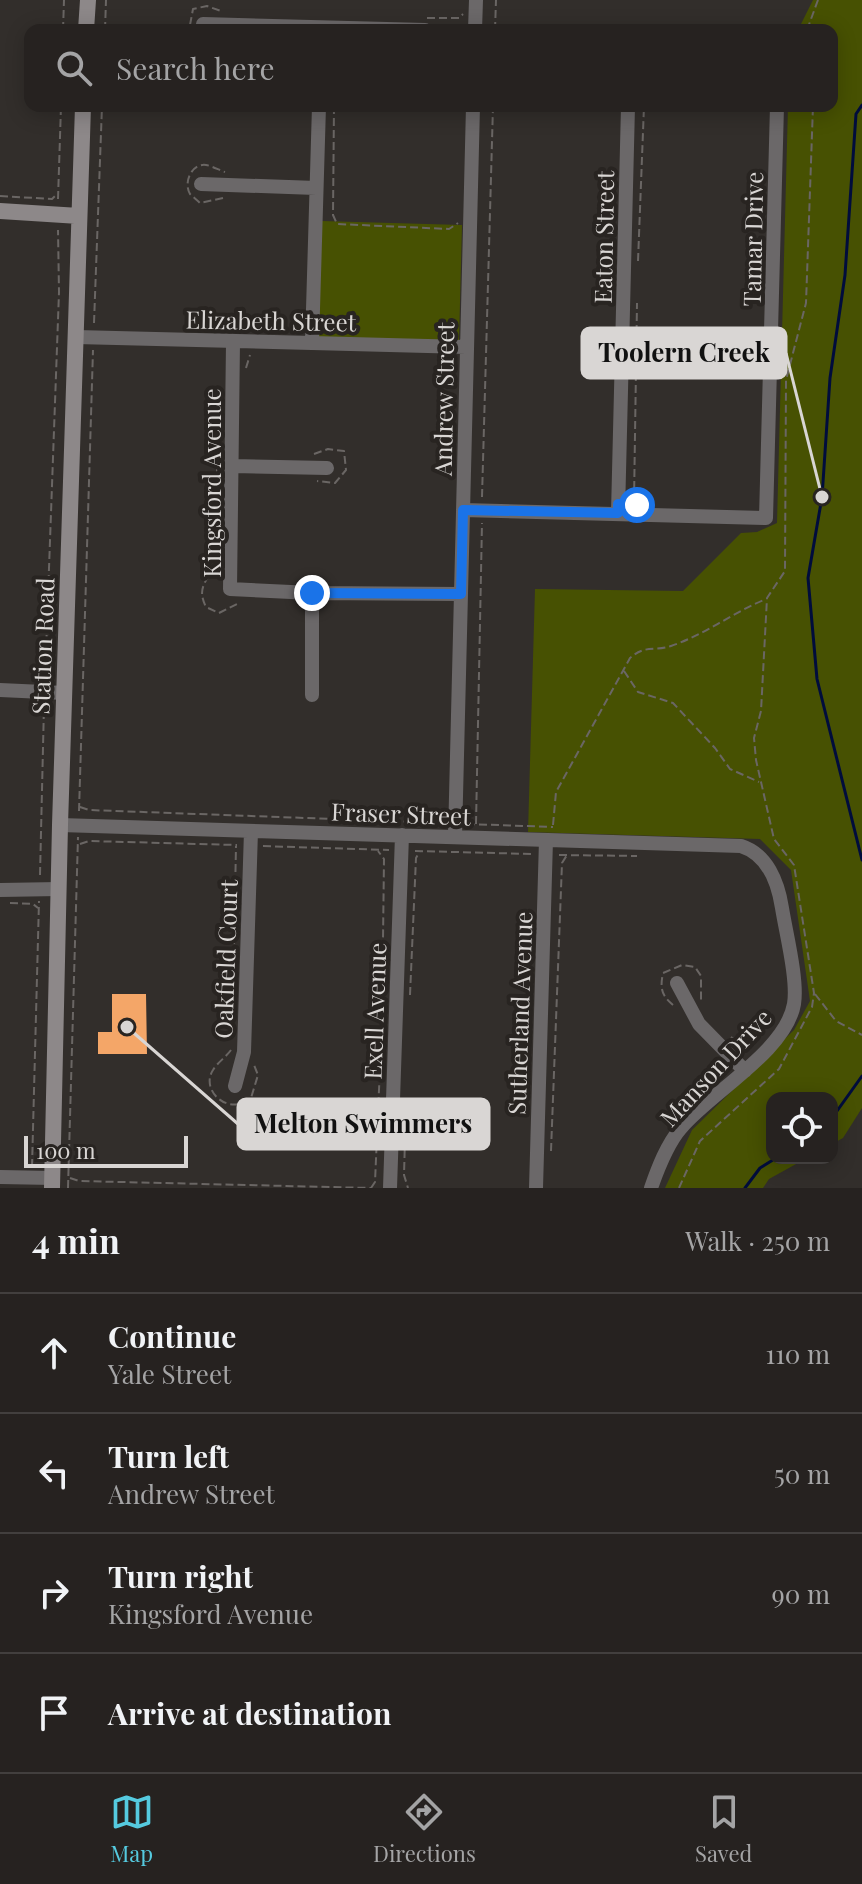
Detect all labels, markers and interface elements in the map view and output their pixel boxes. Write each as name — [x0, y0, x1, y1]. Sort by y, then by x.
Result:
search box — [24, 24, 838, 112]
icon: search — [52, 46, 96, 90]
text: Search here — [116, 48, 275, 88]
street label: Eaton Street — [586, 170, 620, 304]
street label: Tamar Drive — [735, 171, 769, 307]
street label: Elizabeth Street — [185, 303, 357, 337]
street label: Andrew Street — [426, 321, 460, 477]
callout: Toolern Creek — [582, 328, 786, 378]
text: Toolern Creek — [598, 334, 771, 369]
street label: Kingsford Avenue — [195, 388, 227, 578]
route start — [619, 487, 655, 523]
route end — [294, 575, 330, 611]
street label: Station Road — [24, 577, 60, 715]
street label: Fraser Street — [331, 795, 472, 831]
street label: Oakfield Court — [206, 878, 244, 1039]
street label: Sutherland Avenue — [499, 911, 539, 1115]
street label: Exell Avenue — [356, 942, 392, 1080]
street label: Manson Drive — [652, 1001, 778, 1133]
map controls — [766, 1092, 838, 1164]
button: locate — [766, 1092, 838, 1164]
callout: Melton Swimmers — [238, 1099, 489, 1149]
text: Melton Swimmers — [254, 1105, 472, 1140]
scale bar — [24, 1132, 188, 1168]
text: 100 m — [36, 1135, 96, 1165]
text: 4 min — [32, 1217, 120, 1263]
text: Walk · 250 m — [685, 1223, 830, 1258]
text: Continue — [108, 1316, 236, 1356]
icon: ahead — [32, 1331, 76, 1375]
text: 110 m — [766, 1336, 830, 1371]
text: Yale Street — [108, 1356, 231, 1391]
text: Turn left — [108, 1436, 229, 1476]
icon: left — [32, 1451, 76, 1495]
text: 50 m — [774, 1456, 830, 1491]
text: Andrew Street — [108, 1476, 275, 1511]
text: Turn right — [108, 1556, 253, 1596]
icon: right — [32, 1571, 76, 1615]
text: 90 m — [772, 1576, 830, 1611]
text: Kingsford Avenue — [108, 1596, 313, 1631]
icon: arrive — [32, 1691, 76, 1735]
text: Arrive at destination — [108, 1693, 391, 1733]
tab: Map — [110, 1790, 154, 1868]
tab: Directions — [373, 1790, 476, 1868]
tab: Saved — [695, 1790, 752, 1868]

